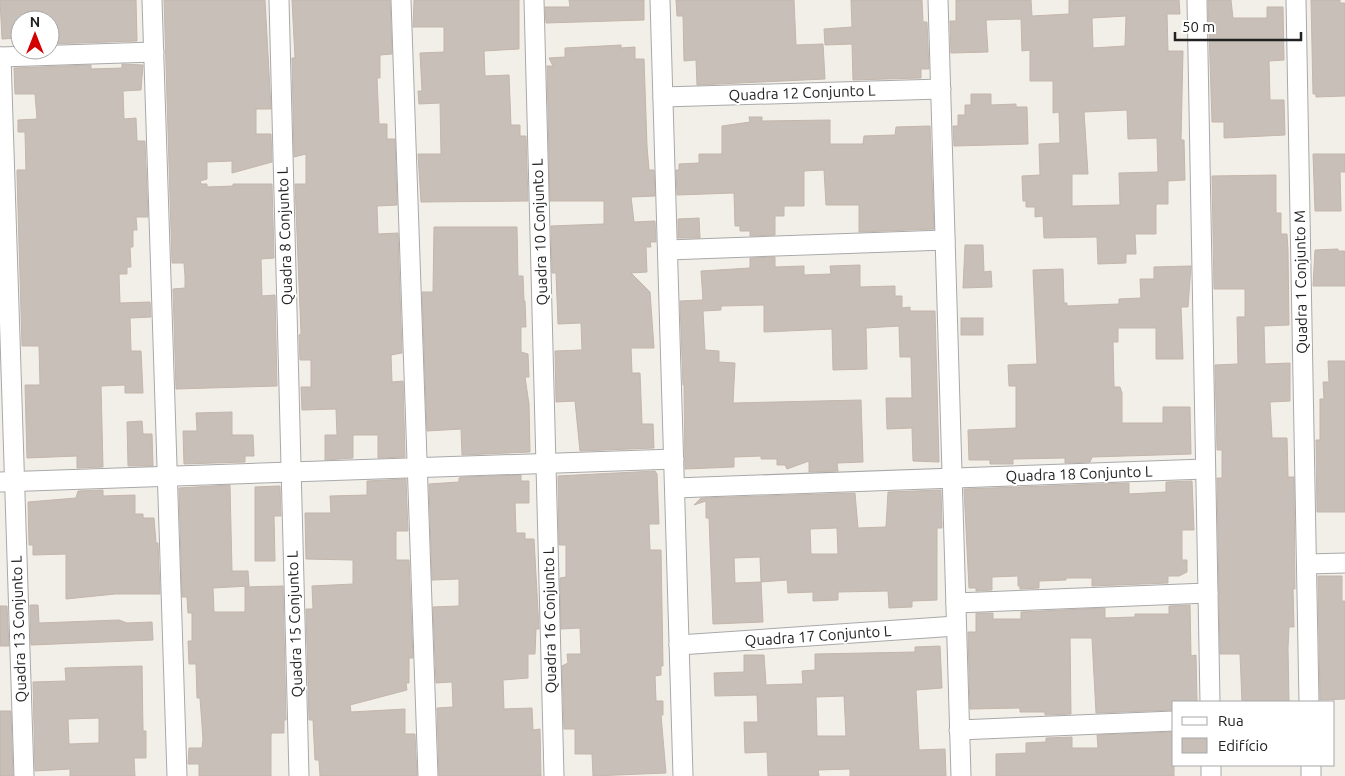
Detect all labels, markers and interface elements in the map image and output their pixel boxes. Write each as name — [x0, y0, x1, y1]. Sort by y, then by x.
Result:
north arrow — [10, 10, 60, 60]
scale bar — [1175, 10, 1301, 42]
text: N — [30, 14, 40, 30]
text: 50 m — [1182, 18, 1215, 35]
street label: Quadra 12 Conjunto L — [728, 81, 876, 104]
street label: Quadra 10 Conjunto L — [528, 158, 551, 306]
street label: Quadra 8 Conjunto L — [274, 166, 295, 305]
street label: Quadra 1 Conjunto M — [1291, 210, 1310, 354]
street label: Quadra 18 Conjunto L — [1005, 462, 1153, 485]
street label: Quadra 16 Conjunto L — [540, 546, 559, 694]
street label: Quadra 15 Conjunto L — [283, 550, 306, 698]
street label: Quadra 13 Conjunto L — [7, 555, 30, 703]
street label: Quadra 17 Conjunto L — [744, 622, 892, 649]
legend — [1172, 701, 1335, 766]
text: Rua — [1218, 712, 1244, 729]
text: Edifício — [1218, 737, 1268, 754]

